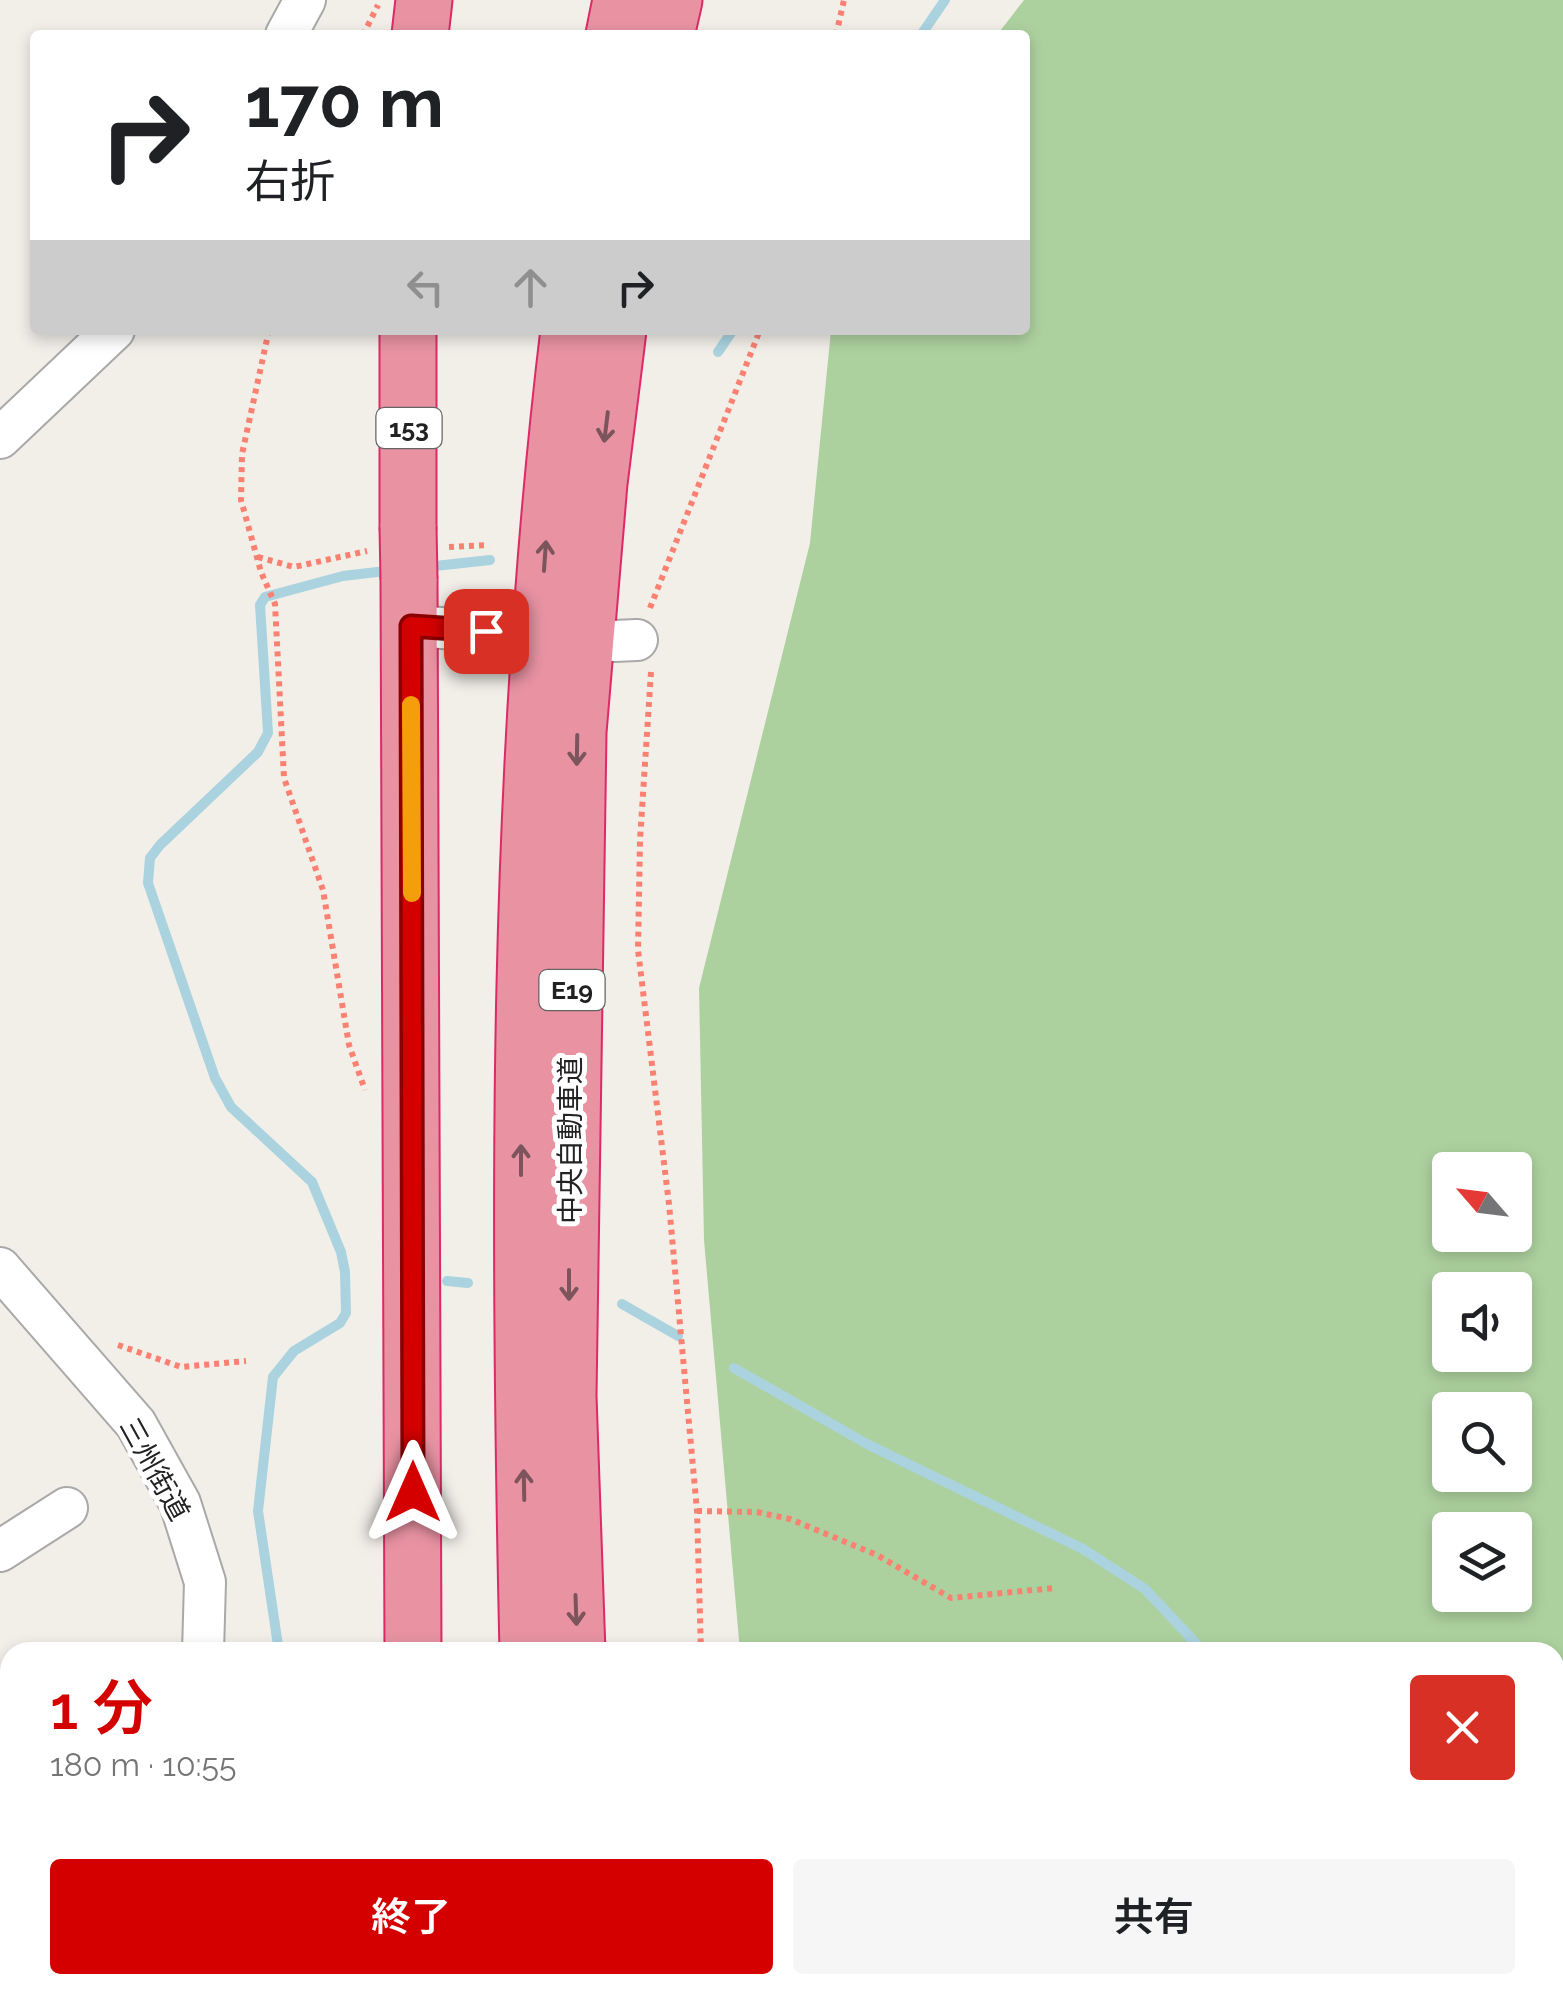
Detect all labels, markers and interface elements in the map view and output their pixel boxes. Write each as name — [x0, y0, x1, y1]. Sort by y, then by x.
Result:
text: 170 m — [245, 61, 444, 143]
icon: right — [80, 70, 210, 200]
text: 右折 — [245, 155, 335, 208]
icon: left — [398, 260, 453, 315]
icon: ahead — [503, 260, 558, 315]
icon: right — [608, 260, 663, 315]
road number: 153 — [376, 408, 442, 448]
one-way arrow — [596, 410, 615, 442]
one-way arrow — [536, 540, 555, 572]
pin — [444, 589, 529, 674]
icon: arrive — [459, 604, 514, 659]
one-way arrow — [568, 734, 587, 766]
road number: E19 — [540, 970, 604, 1010]
street label: 中央自動車道 — [554, 1056, 587, 1224]
one-way arrow — [512, 1145, 530, 1178]
north arrow — [1432, 1152, 1532, 1252]
map controls — [1432, 1152, 1532, 1612]
one-way arrow — [560, 1268, 578, 1301]
button: sound — [1432, 1272, 1532, 1372]
button: search — [1432, 1392, 1532, 1492]
street label: 三州街道 — [113, 1412, 196, 1526]
position arrow — [361, 1440, 465, 1544]
one-way arrow — [514, 1470, 534, 1502]
button: layers — [1432, 1512, 1532, 1612]
one-way arrow — [566, 1594, 585, 1626]
text: 1 分 — [50, 1673, 153, 1743]
button: close — [1410, 1675, 1515, 1780]
text: 180 m · 10:55 — [50, 1746, 236, 1783]
button: 終了 — [50, 1859, 773, 1974]
button: 共有 — [793, 1859, 1515, 1974]

